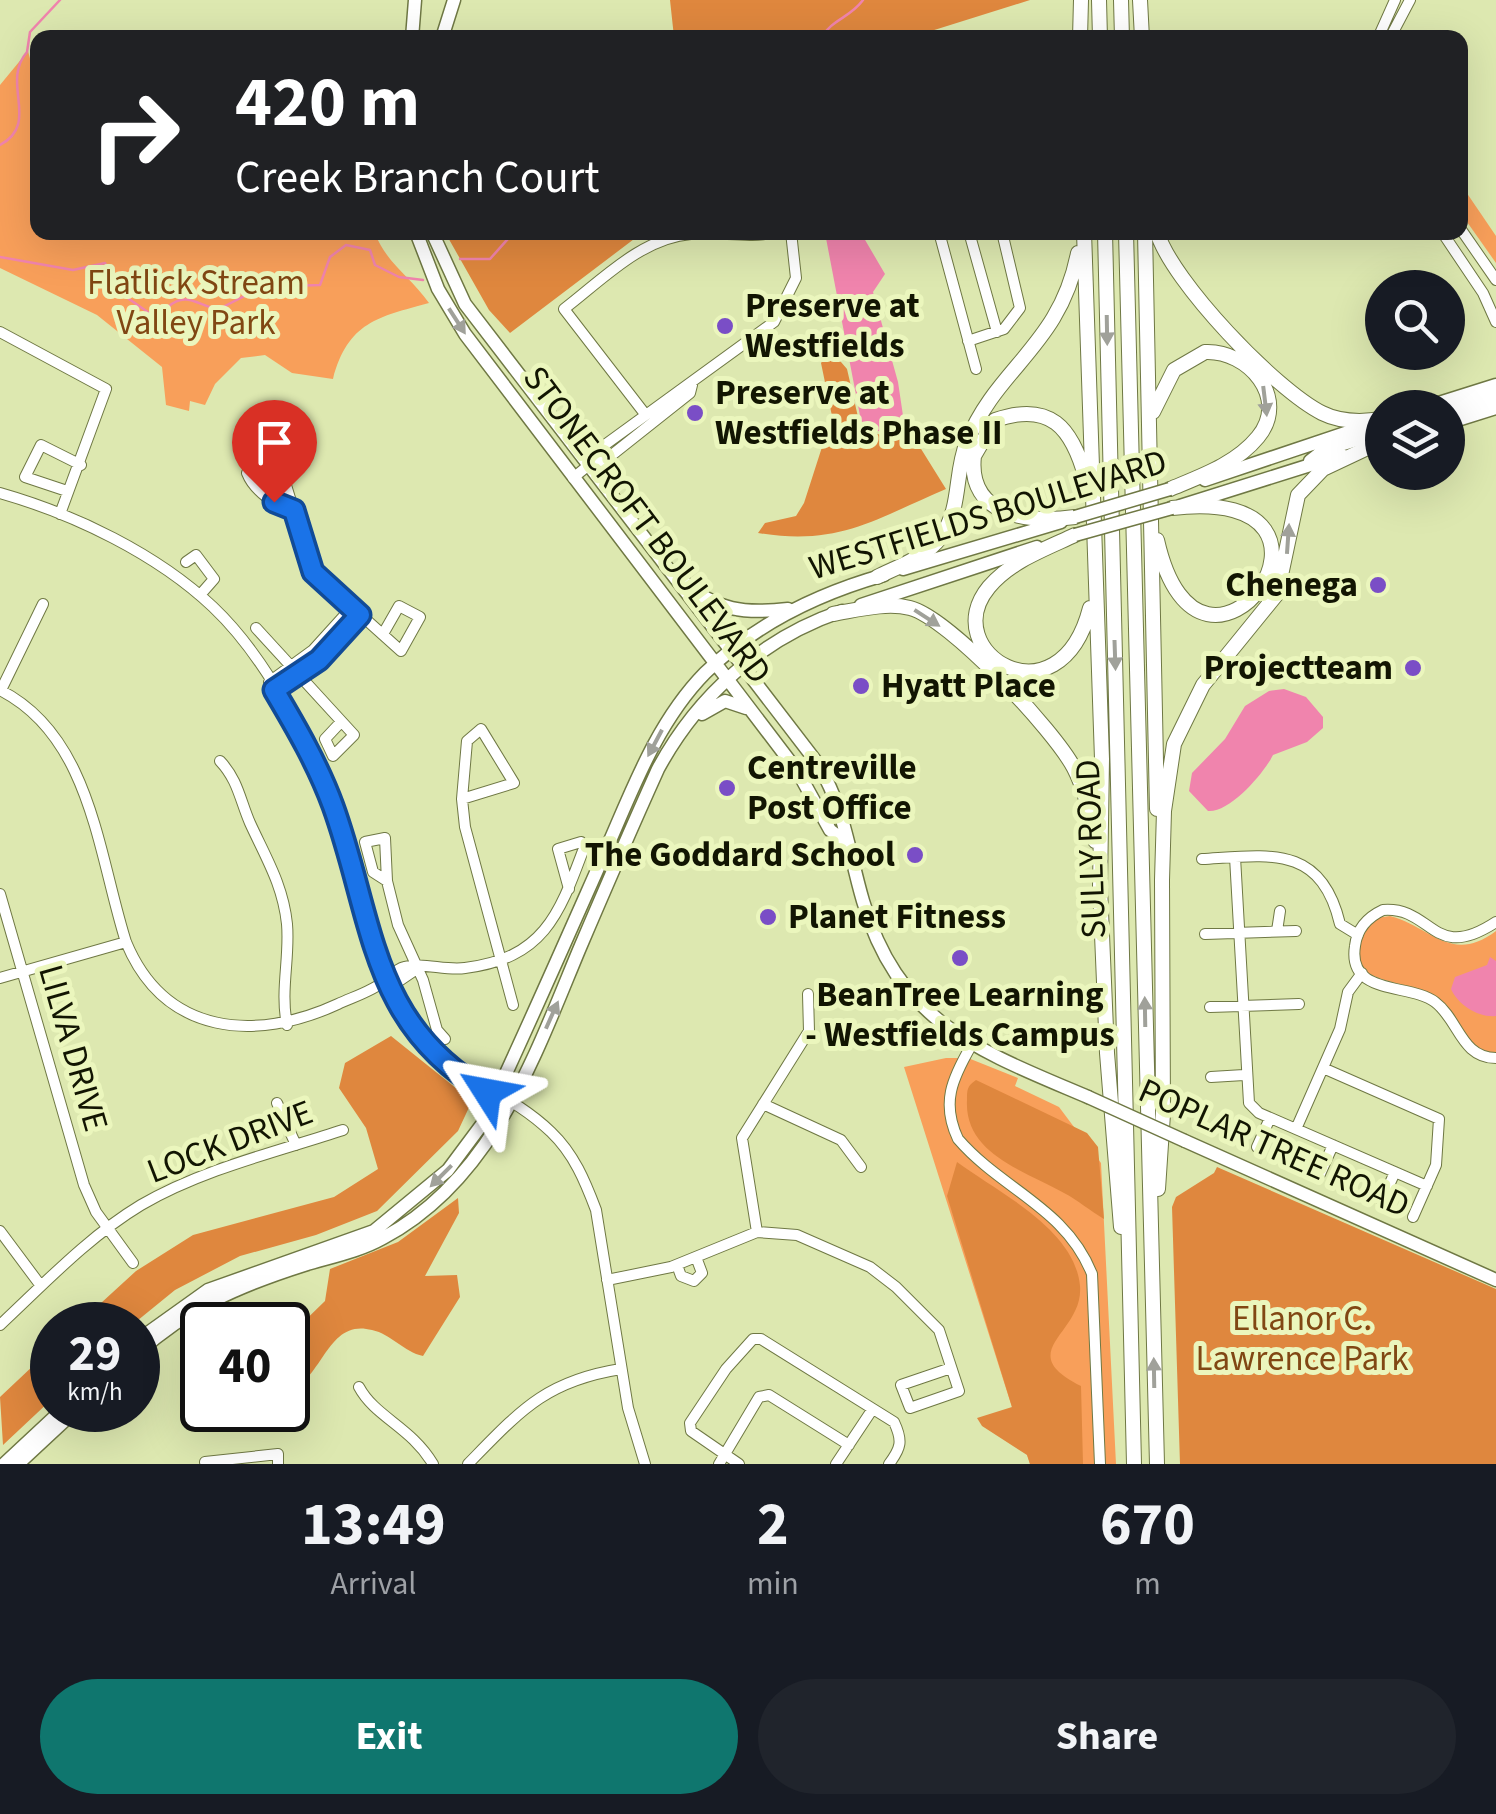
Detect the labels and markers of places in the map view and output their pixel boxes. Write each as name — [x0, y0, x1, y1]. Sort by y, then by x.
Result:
place label: Preserve at Westfields — [745, 281, 920, 371]
marker: Preserve at Westfields — [714, 315, 736, 337]
place label: Preserve at Westfields Phase II — [715, 368, 1003, 458]
pin — [232, 400, 317, 503]
marker: Preserve at Westfields Phase II — [684, 402, 706, 424]
place label: Chenega — [1225, 560, 1358, 610]
marker: Chenega — [1367, 574, 1389, 596]
place label: Projectteam — [1204, 643, 1393, 693]
marker: Projectteam — [1402, 657, 1424, 679]
place label: Hyatt Place — [881, 661, 1056, 711]
marker: Hyatt Place — [850, 675, 872, 697]
place label: Centreville Post Office — [747, 743, 917, 833]
marker: Centreville Post Office — [716, 777, 738, 799]
place label: The Goddard School — [585, 830, 895, 880]
marker: The Goddard School — [904, 844, 926, 866]
place label: Planet Fitness — [788, 892, 1006, 942]
marker: Planet Fitness — [757, 906, 779, 928]
marker: BeanTree Learning - Westfields Campus — [949, 947, 971, 969]
place label: BeanTree Learning - Westfields Campus — [805, 970, 1115, 1060]

